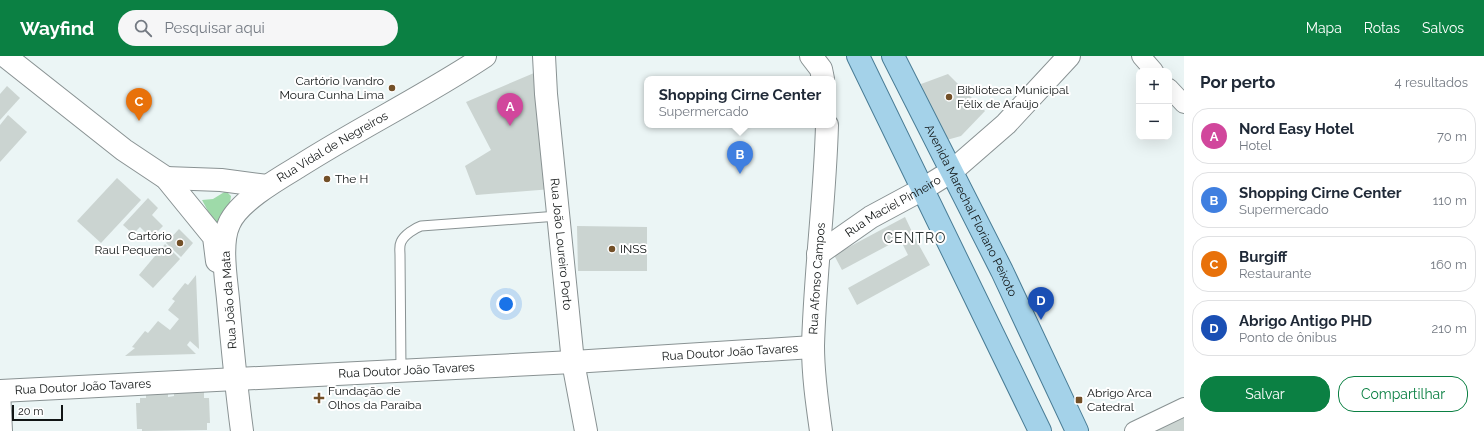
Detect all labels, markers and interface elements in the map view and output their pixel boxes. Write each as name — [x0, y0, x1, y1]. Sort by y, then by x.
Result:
search box — [118, 10, 398, 46]
text: Wayfind — [20, 17, 94, 39]
icon: search — [132, 17, 154, 39]
text: Pesquisar aqui — [164, 19, 265, 37]
text: Mapa — [1306, 20, 1342, 36]
text: Rotas — [1364, 20, 1400, 36]
text: Salvos — [1422, 20, 1464, 36]
map controls — [1136, 68, 1172, 140]
button: + — [1136, 68, 1172, 104]
text: Por perto — [1200, 72, 1275, 92]
place label: Cartório Ivandro Moura Cunha Lima — [279, 74, 384, 102]
text: 4 resultados — [1395, 75, 1468, 90]
popup — [644, 76, 836, 128]
marker: Cartório Ivandro Moura Cunha Lima — [387, 83, 397, 93]
place label: Biblioteca Municipal Félix de Araújo — [957, 83, 1069, 111]
text: Shopping Cirne Center — [659, 86, 821, 104]
pin: C — [126, 88, 152, 121]
marker: Biblioteca Municipal Félix de Araújo — [944, 92, 954, 102]
pin: A — [497, 93, 523, 126]
text: Supermercado — [659, 104, 749, 119]
button: − — [1136, 104, 1172, 140]
street label: Rua Vidal de Negreiros — [274, 108, 391, 185]
text: Nord Easy Hotel — [1239, 120, 1354, 138]
street label: Avenida Marechal Floriano Peixoto — [922, 122, 1020, 299]
text: A — [1210, 129, 1218, 144]
text: 70 m — [1437, 129, 1467, 144]
text: Hotel — [1239, 138, 1272, 153]
pin: B — [727, 141, 753, 174]
place label: The H — [335, 172, 368, 186]
street label: Rua Maciel Pinheiro — [842, 173, 943, 240]
marker: The H — [322, 174, 332, 184]
street label: Rua João Loureiro Porto — [548, 178, 575, 311]
text: Shopping Cirne Center — [1239, 184, 1402, 202]
text: B — [1210, 193, 1218, 208]
text: 110 m — [1433, 193, 1467, 208]
text: Supermercado — [1239, 202, 1329, 217]
street label: Rua Afonso Campos — [806, 222, 828, 335]
place label: Cartório Raul Pequeno — [95, 229, 172, 257]
district label: CENTRO — [883, 230, 947, 246]
marker: Cartório Raul Pequeno — [175, 238, 185, 248]
place label: INSS — [620, 242, 647, 256]
marker: INSS — [607, 244, 617, 254]
text: Burgiff — [1239, 248, 1287, 266]
street label: Rua João da Mata — [219, 250, 239, 350]
text: C — [1210, 257, 1218, 272]
text: 160 m — [1430, 257, 1467, 272]
text: Restaurante — [1239, 266, 1311, 281]
pin: D — [1028, 287, 1054, 320]
your location — [496, 294, 516, 314]
text: Abrigo Antigo PHD — [1239, 312, 1372, 330]
text: D — [1209, 321, 1219, 336]
text: 210 m — [1431, 321, 1467, 336]
text: Ponto de ônibus — [1239, 330, 1337, 345]
street label: Rua Doutor João Tavares — [661, 341, 799, 363]
street label: Rua Doutor João Tavares — [338, 360, 475, 381]
street label: Rua Doutor João Tavares — [14, 376, 152, 397]
button: Salvar — [1200, 376, 1330, 412]
button: Compartilhar — [1338, 376, 1468, 412]
place label: Fundação de Olhos da Paraíba — [328, 384, 422, 412]
place label: Abrigo Arca Catedral — [1087, 386, 1152, 414]
marker: Fundação de Olhos da Paraíba — [313, 392, 325, 404]
marker: Abrigo Arca Catedral — [1074, 395, 1084, 405]
scale bar — [12, 403, 63, 422]
text: 20 m — [18, 405, 43, 418]

